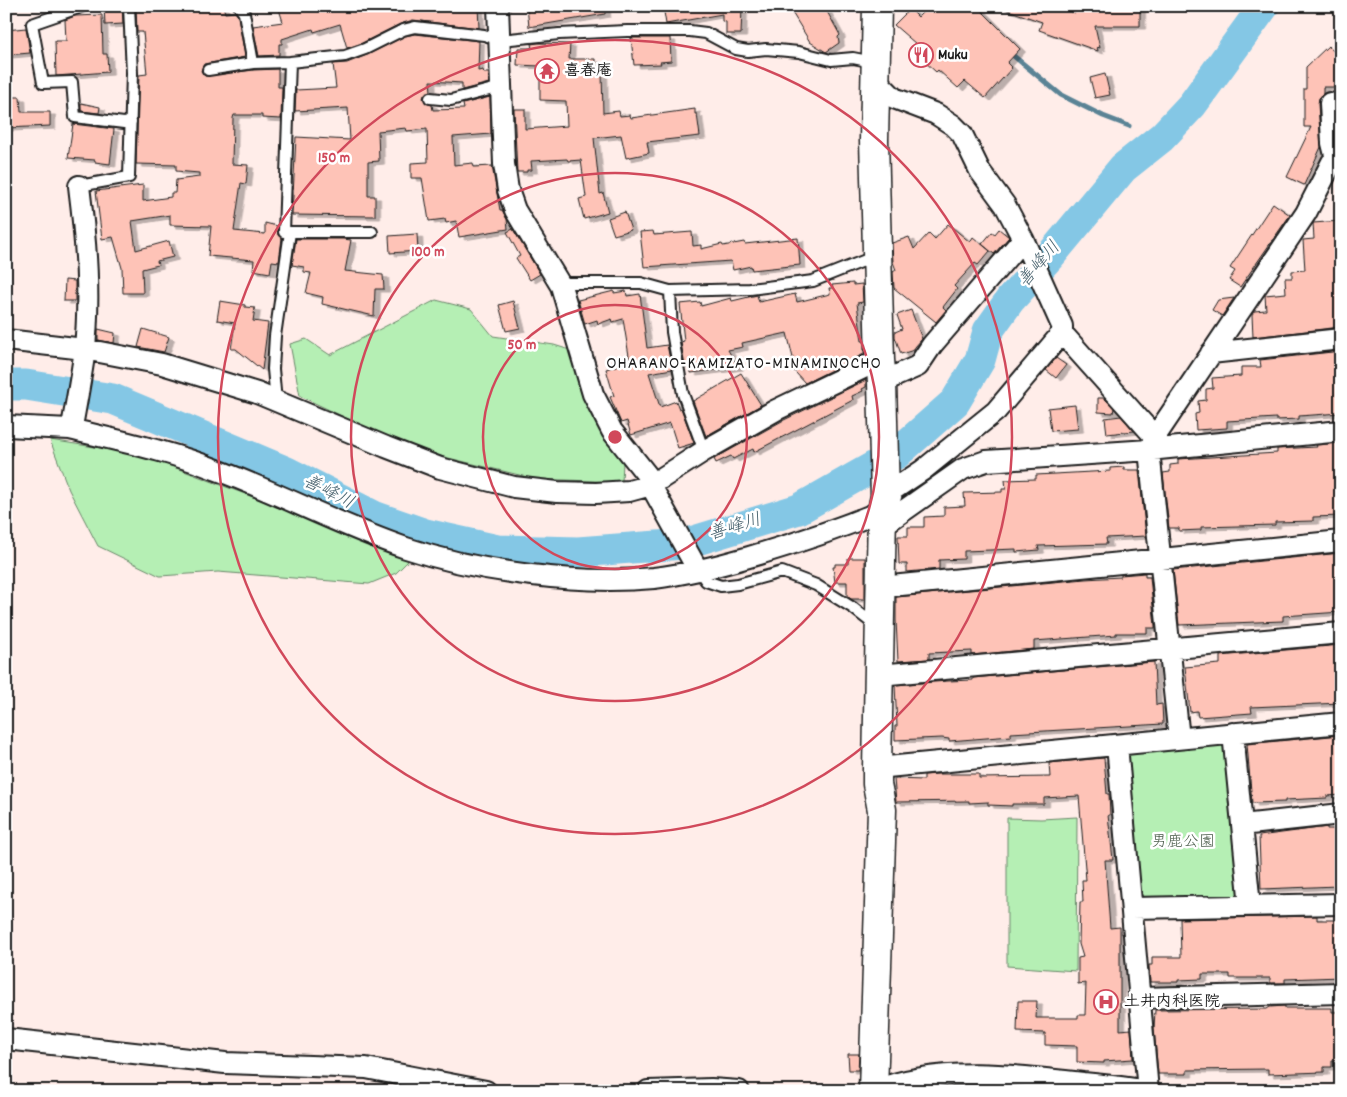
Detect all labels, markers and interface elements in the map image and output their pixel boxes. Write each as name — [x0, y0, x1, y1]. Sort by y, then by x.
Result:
restaurant icon: Muku — [908, 42, 934, 68]
place label: Muku — [938, 44, 968, 67]
temple icon: 喜春庵 — [534, 58, 560, 84]
place label: 喜春庵 — [564, 60, 612, 83]
text: 150 m — [318, 148, 350, 170]
water label: 善峰川 — [1013, 236, 1067, 294]
text: 100 m — [411, 242, 445, 264]
text: 50 m — [508, 335, 536, 357]
district label: OHARANO-KAMIZATO-MINAMINOCHO — [606, 352, 882, 377]
centre of rings — [606, 428, 624, 446]
water label: 善峰川 — [298, 470, 358, 516]
water label: 善峰川 — [706, 508, 764, 548]
park label: 男鹿公園 — [1151, 831, 1215, 854]
hospital icon: 土井内科医院 — [1093, 989, 1119, 1015]
place label: 土井内科医院 — [1124, 991, 1220, 1014]

